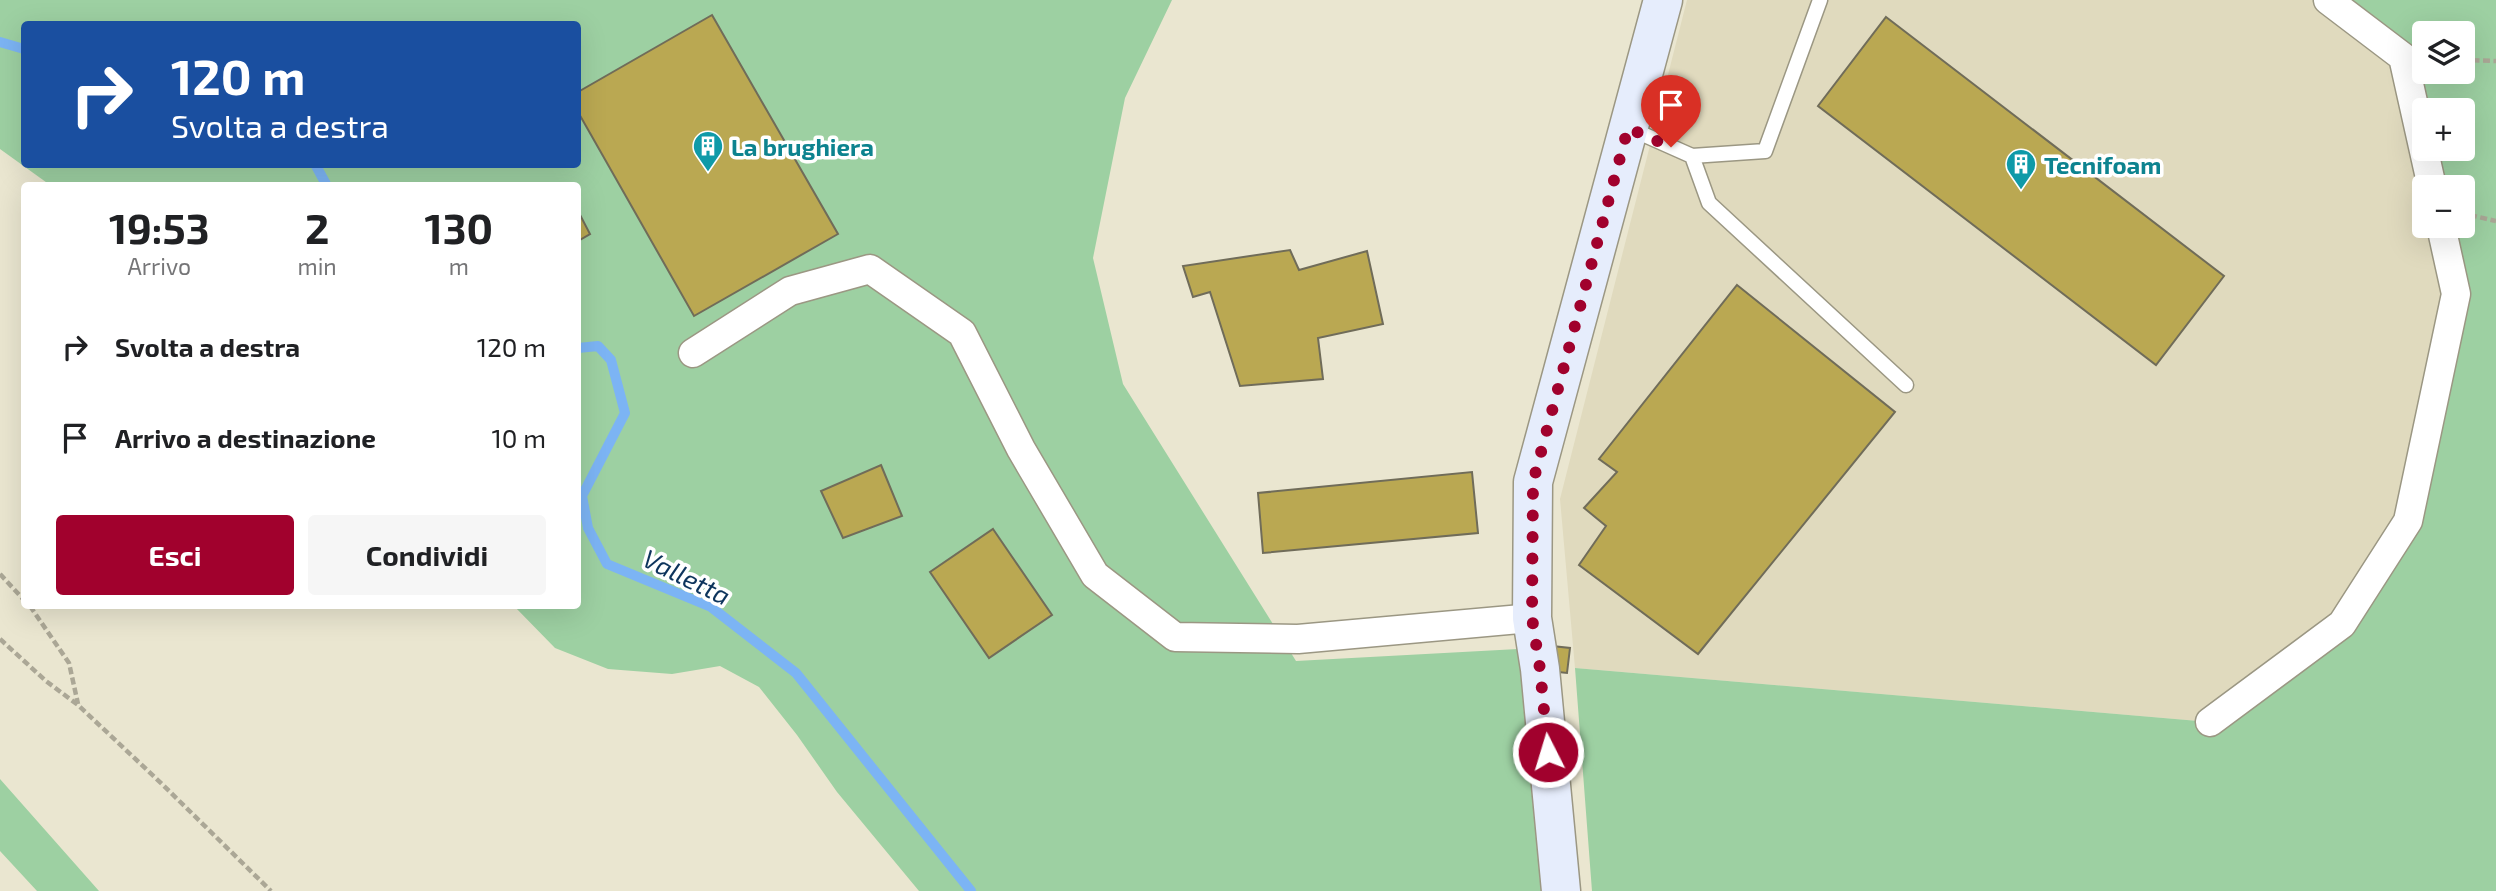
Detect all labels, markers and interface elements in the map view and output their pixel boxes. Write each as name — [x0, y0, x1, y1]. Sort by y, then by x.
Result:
map controls — [2412, 21, 2475, 238]
button: layers — [2412, 21, 2475, 84]
text: 120 m — [171, 46, 305, 105]
icon: right — [56, 49, 147, 140]
pin — [1641, 75, 1701, 147]
icon: arrive — [1652, 86, 1690, 124]
button: + — [2412, 98, 2475, 161]
text: Svolta a destra — [171, 106, 389, 144]
building icon: La brughiera — [691, 129, 725, 173]
place label: La brughiera — [731, 132, 874, 161]
building icon: Tecnifoam — [2004, 147, 2038, 191]
place label: Tecnifoam — [2044, 150, 2161, 179]
button: − — [2412, 175, 2475, 238]
text: 19:53 — [109, 202, 210, 252]
text: 2 — [305, 202, 329, 252]
text: 130 — [425, 202, 493, 252]
text: Arrivo — [127, 252, 191, 280]
text: min — [298, 252, 337, 280]
text: m — [449, 252, 469, 280]
icon: right — [56, 328, 94, 366]
text: Svolta a destra — [115, 331, 300, 362]
text: 120 m — [477, 331, 546, 362]
icon: arrive — [56, 419, 94, 457]
text: Arrivo a destinazione — [115, 422, 376, 453]
text: 10 m — [491, 422, 546, 453]
button: Esci — [56, 515, 294, 595]
button: Condividi — [308, 515, 546, 595]
water label: Valletta — [638, 542, 736, 610]
position arrow — [1511, 715, 1585, 789]

